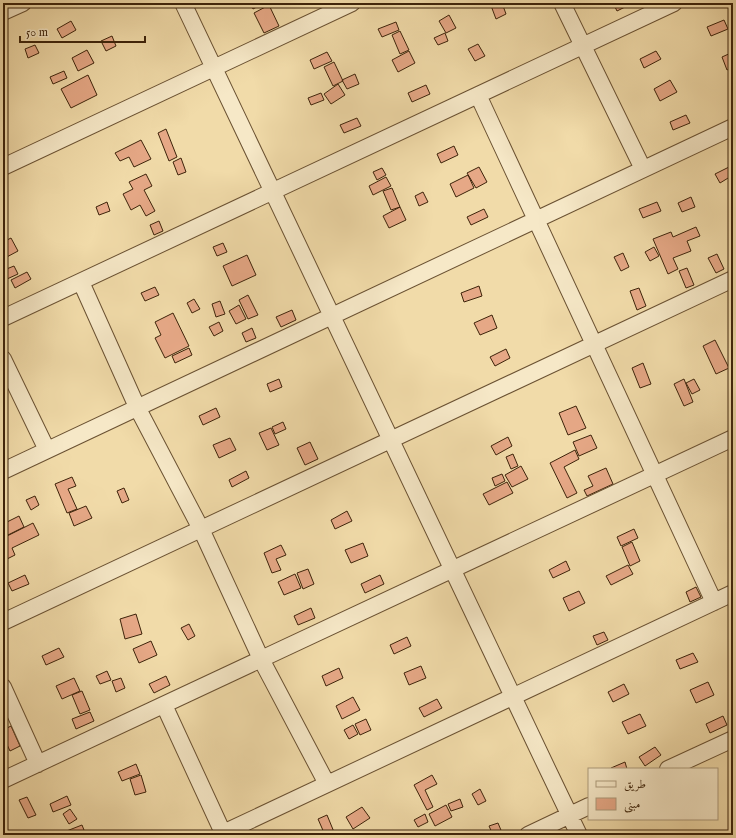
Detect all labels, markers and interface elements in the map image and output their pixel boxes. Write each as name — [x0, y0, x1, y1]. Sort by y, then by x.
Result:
scale bar — [20, 18, 145, 44]
text: 50 m — [26, 25, 48, 40]
legend — [588, 768, 718, 820]
text: طريق — [624, 777, 646, 792]
text: مبنى — [624, 797, 640, 813]

